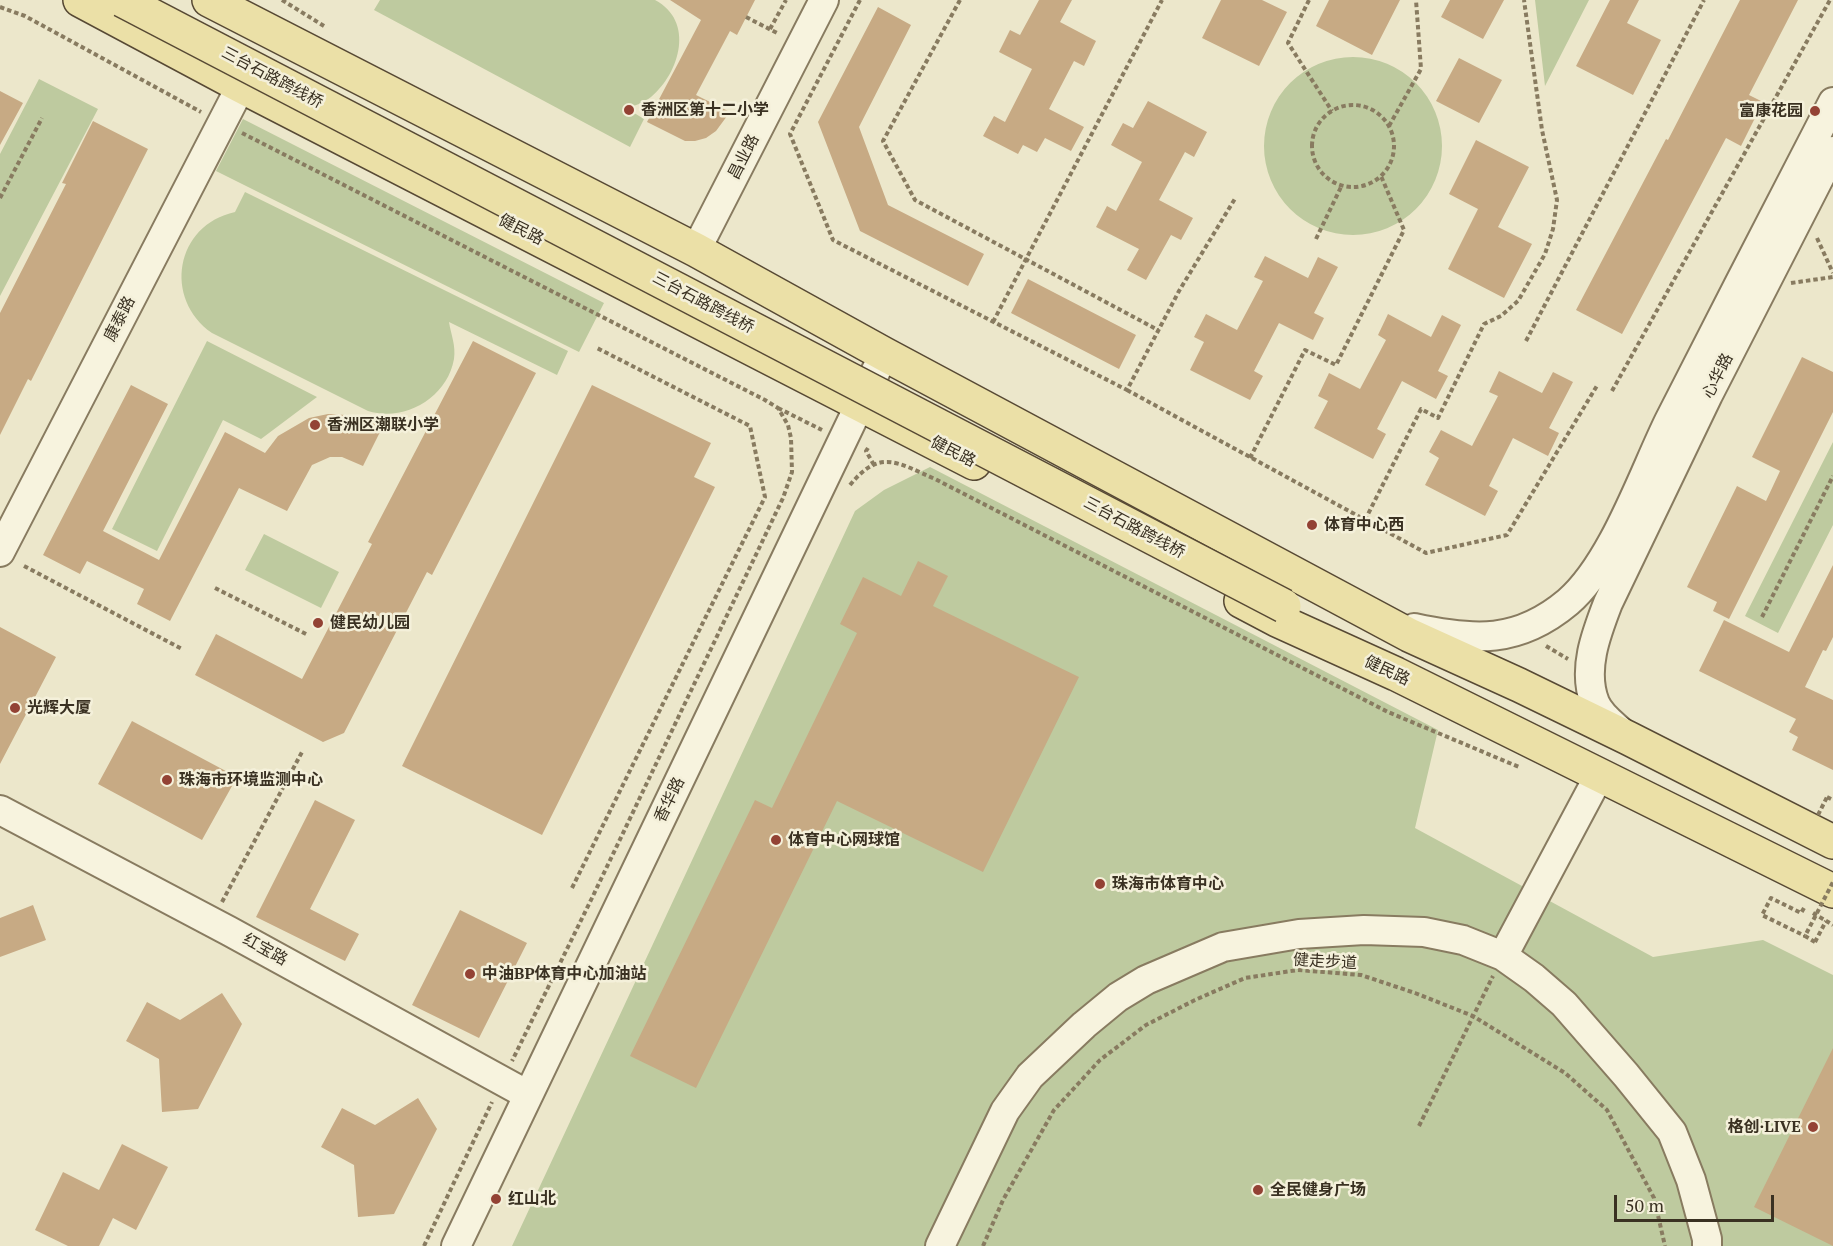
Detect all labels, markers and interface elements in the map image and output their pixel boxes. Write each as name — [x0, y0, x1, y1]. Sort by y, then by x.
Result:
street label: 三台石路跨线桥 — [218, 43, 326, 113]
place label: 香洲区第十二小学 — [641, 100, 769, 120]
place label: 富康花园 — [1739, 101, 1803, 121]
marker: 香洲区第十二小学 — [622, 103, 636, 117]
marker: 富康花园 — [1808, 104, 1822, 118]
street label: 昌业路 — [725, 131, 763, 183]
street label: 健民路 — [495, 211, 547, 249]
street label: 三台石路跨线桥 — [649, 268, 757, 338]
street label: 康泰路 — [101, 293, 139, 345]
street label: 心华路 — [1699, 350, 1737, 402]
place label: 香洲区潮联小学 — [327, 415, 439, 435]
marker: 香洲区潮联小学 — [308, 418, 322, 432]
street label: 健民路 — [927, 433, 979, 471]
street label: 三台石路跨线桥 — [1080, 493, 1188, 563]
place label: 体育中心西 — [1324, 515, 1404, 535]
marker: 体育中心西 — [1305, 518, 1319, 532]
place label: 健民幼儿园 — [330, 613, 410, 633]
marker: 健民幼儿园 — [311, 616, 325, 630]
street label: 健民路 — [1361, 652, 1413, 690]
place label: 光辉大厦 — [27, 698, 91, 718]
marker: 光辉大厦 — [8, 701, 22, 715]
place label: 珠海市环境监测中心 — [179, 770, 323, 790]
marker: 珠海市环境监测中心 — [160, 773, 174, 787]
street label: 香华路 — [651, 774, 689, 826]
place label: 体育中心网球馆 — [788, 830, 900, 850]
marker: 体育中心网球馆 — [769, 833, 783, 847]
place label: 珠海市体育中心 — [1112, 874, 1224, 894]
marker: 珠海市体育中心 — [1093, 877, 1107, 891]
street label: 红宝路 — [239, 930, 291, 970]
street label: 健走步道 — [1293, 951, 1357, 973]
place label: 中油BP体育中心加油站 — [482, 964, 647, 984]
marker: 中油BP体育中心加油站 — [463, 967, 477, 981]
place label: 格创·LIVE — [1728, 1117, 1801, 1137]
marker: 格创·LIVE — [1806, 1120, 1820, 1134]
place label: 全民健身广场 — [1270, 1180, 1366, 1200]
marker: 全民健身广场 — [1251, 1183, 1265, 1197]
scale bar — [1617, 1183, 1778, 1221]
place label: 红山北 — [508, 1189, 556, 1209]
marker: 红山北 — [489, 1192, 503, 1206]
text: 50 m — [1625, 1193, 1664, 1217]

